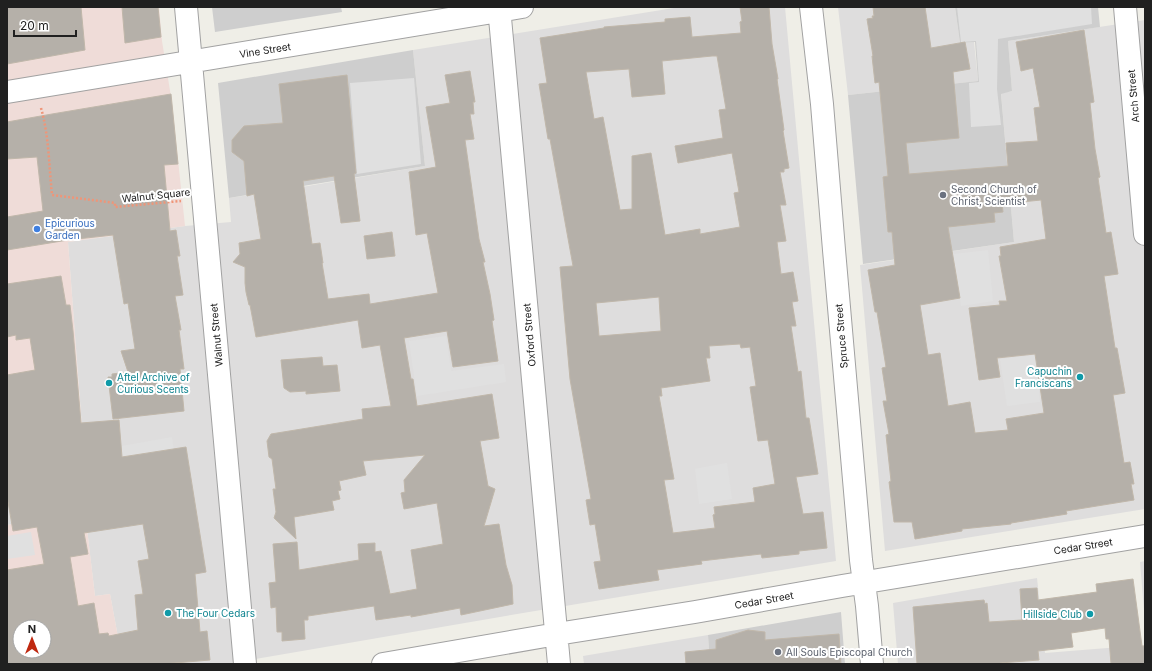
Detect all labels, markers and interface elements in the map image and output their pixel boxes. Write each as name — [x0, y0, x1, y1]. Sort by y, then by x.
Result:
scale bar — [14, 12, 76, 38]
text: 20 m — [20, 18, 49, 33]
street label: Vine Street — [238, 40, 292, 60]
street label: Arch Street — [1125, 68, 1141, 123]
place label: Second Church of Christ, Scientist — [951, 183, 1037, 207]
street label: Walnut Square — [121, 185, 191, 205]
marker: Second Church of Christ, Scientist — [938, 190, 948, 200]
place label: Epicurious Garden — [45, 217, 95, 241]
marker: Epicurious Garden — [32, 224, 42, 234]
street label: Walnut Street — [207, 302, 225, 367]
street label: Oxford Street — [520, 302, 538, 367]
street label: Spruce Street — [832, 302, 850, 369]
place label: Capuchin Franciscans — [1015, 365, 1072, 389]
place label: Aftel Archive of Curious Scents — [117, 371, 190, 395]
marker: Capuchin Franciscans — [1075, 372, 1085, 382]
marker: Aftel Archive of Curious Scents — [104, 378, 114, 388]
street label: Cedar Street — [1053, 535, 1114, 557]
street label: Cedar Street — [734, 589, 795, 611]
place label: The Four Cedars — [176, 607, 255, 619]
marker: The Four Cedars — [163, 608, 173, 618]
place label: Hillside Club — [1023, 608, 1082, 620]
marker: Hillside Club — [1085, 609, 1095, 619]
north arrow — [12, 619, 52, 659]
text: N — [28, 622, 36, 636]
place label: All Souls Episcopal Church — [786, 646, 912, 658]
marker: All Souls Episcopal Church — [773, 647, 783, 657]

